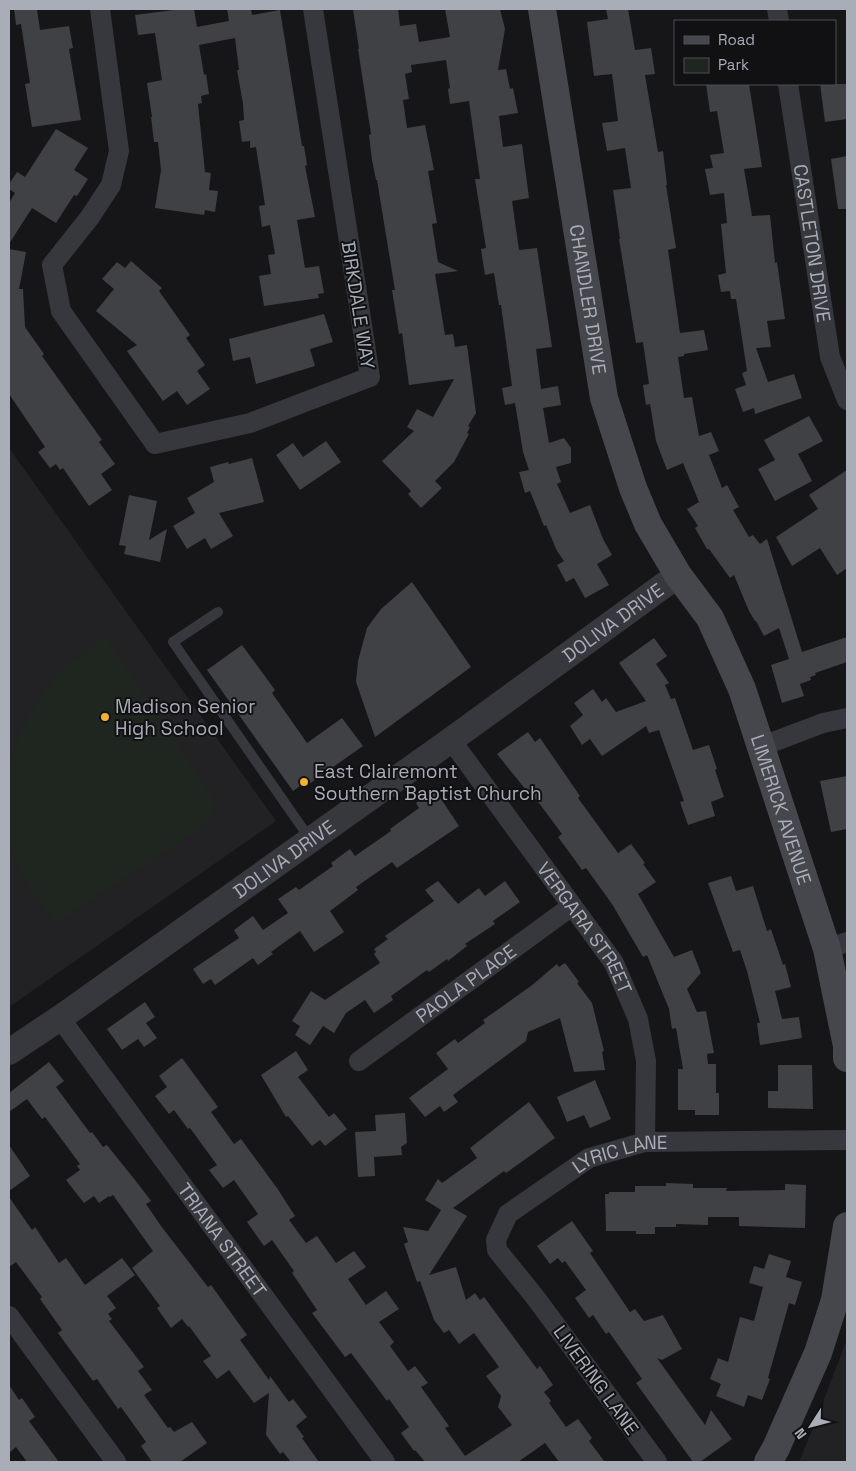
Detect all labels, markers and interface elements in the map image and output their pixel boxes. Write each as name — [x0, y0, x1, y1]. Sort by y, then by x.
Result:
legend — [674, 20, 836, 85]
text: Road — [718, 30, 755, 49]
text: Park — [718, 55, 749, 74]
street label: CASTLETON DRIVE — [788, 162, 837, 324]
street label: CHANDLER DRIVE — [564, 223, 613, 376]
street label: BIRKDALE WAY — [336, 239, 381, 371]
street label: DOLIVA DRIVE — [557, 577, 668, 668]
place label: Madison Senior High School — [115, 694, 255, 741]
marker: Madison Senior High School — [99, 711, 111, 723]
street label: LIMERICK AVENUE — [745, 731, 818, 888]
place label: East Clairemont Southern Baptist Church — [314, 759, 542, 806]
marker: East Clairemont Southern Baptist Church — [298, 776, 310, 788]
street label: DOLIVA DRIVE — [228, 814, 340, 904]
street label: VERGARA STREET — [532, 857, 638, 997]
street label: PAOLA PLACE — [411, 938, 521, 1028]
street label: LYRIC LANE — [567, 1129, 668, 1179]
street label: TRIANA STREET — [172, 1178, 273, 1302]
street label: LIVERING LANE — [548, 1320, 644, 1440]
north arrow — [786, 1401, 836, 1451]
text: N — [790, 1425, 811, 1443]

